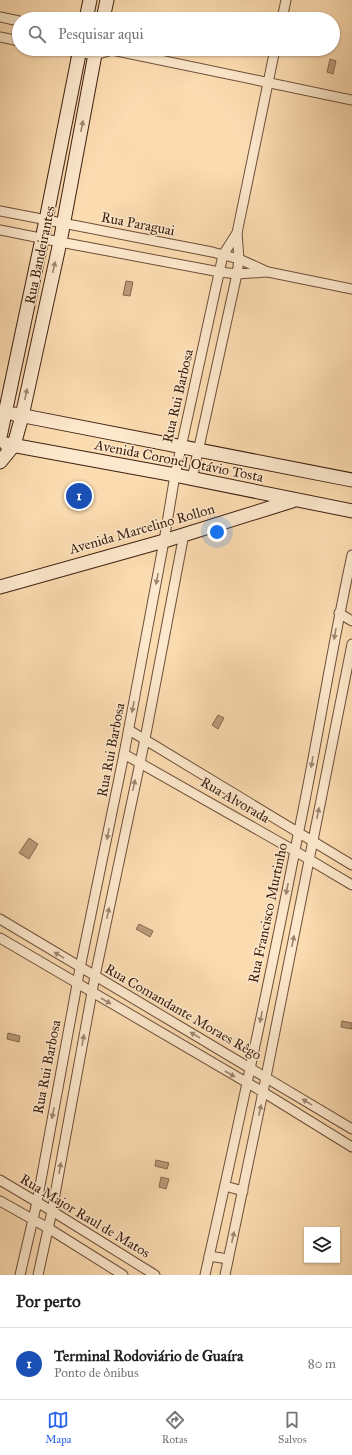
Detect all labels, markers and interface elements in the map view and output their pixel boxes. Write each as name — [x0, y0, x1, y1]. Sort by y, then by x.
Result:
search box — [12, 12, 340, 56]
icon: search — [26, 23, 48, 45]
text: Pesquisar aqui — [58, 25, 144, 43]
one-way arrow — [79, 119, 85, 132]
street label: Rua Bandeirantes — [21, 204, 59, 306]
street label: Rua Paraguai — [100, 209, 176, 240]
one-way arrow — [52, 261, 58, 273]
street label: Rua Rui Barbosa — [159, 347, 197, 444]
one-way arrow — [24, 388, 30, 400]
street label: Avenida Coronel Otávio Tosta — [92, 436, 265, 486]
pin: 1 — [66, 481, 92, 511]
street label: Avenida Marcelino Rollon — [66, 500, 217, 558]
your location — [207, 522, 227, 542]
one-way arrow — [154, 573, 160, 585]
one-way arrow — [332, 628, 338, 640]
street label: Rua Rui Barbosa — [94, 701, 128, 799]
one-way arrow — [130, 701, 136, 713]
one-way arrow — [309, 756, 315, 768]
street label: Rua Alvorada — [197, 773, 273, 827]
one-way arrow — [132, 779, 138, 791]
one-way arrow — [315, 807, 321, 819]
one-way arrow — [105, 828, 111, 840]
street label: Rua Francisco Murtinho — [245, 841, 291, 985]
one-way arrow — [284, 883, 290, 895]
one-way arrow — [106, 907, 112, 919]
one-way arrow — [290, 935, 296, 947]
one-way arrow — [53, 952, 65, 959]
street label: Rua Comandante Moraes Rêgo — [102, 960, 264, 1064]
one-way arrow — [101, 997, 111, 1005]
one-way arrow — [258, 1011, 264, 1023]
street label: Rua Rui Barbosa — [30, 1018, 64, 1116]
one-way arrow — [190, 1031, 200, 1039]
one-way arrow — [81, 1034, 87, 1046]
one-way arrow — [224, 1071, 236, 1078]
one-way arrow — [301, 1098, 313, 1105]
one-way arrow — [257, 1103, 263, 1116]
one-way arrow — [50, 1107, 56, 1119]
one-way arrow — [57, 1162, 63, 1174]
street label: Rua Major Raul de Matos — [17, 1170, 153, 1262]
map controls — [304, 1227, 340, 1263]
button: layers — [304, 1227, 340, 1263]
one-way arrow — [230, 1231, 236, 1243]
text: Por perto — [16, 1291, 81, 1312]
text: Terminal Rodoviário de Guaíra — [54, 1347, 243, 1365]
text: 1 — [26, 1356, 32, 1372]
text: 80 m — [308, 1356, 336, 1372]
text: Ponto de ônibus — [54, 1365, 139, 1381]
tab: Mapa — [45, 1409, 71, 1446]
tab: Rotas — [162, 1409, 188, 1446]
tab: Salvos — [278, 1409, 307, 1446]

